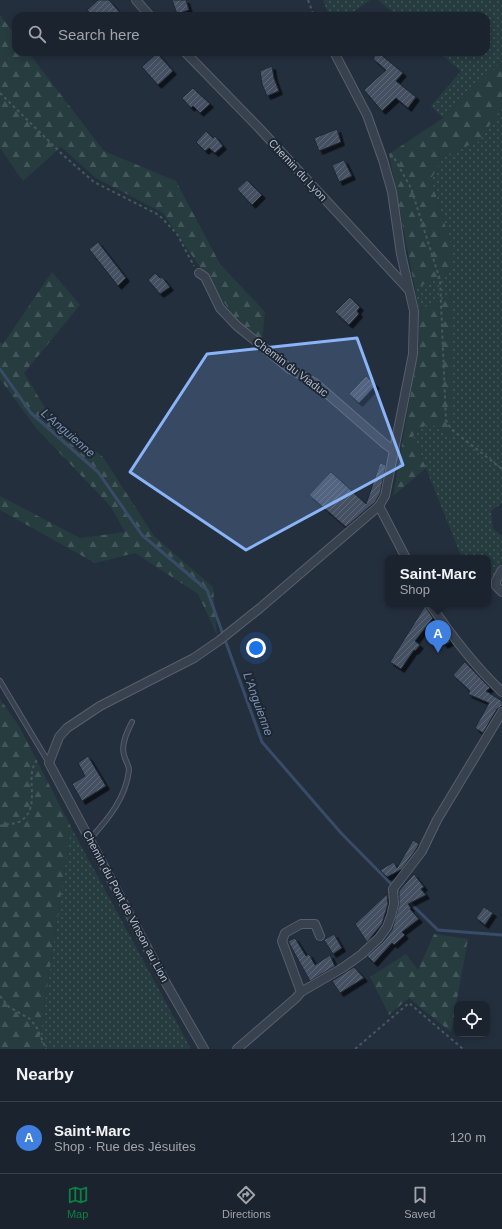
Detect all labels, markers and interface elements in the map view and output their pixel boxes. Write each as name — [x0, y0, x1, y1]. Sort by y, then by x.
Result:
search box — [12, 12, 490, 56]
icon: search — [26, 23, 48, 45]
text: Search here — [58, 26, 140, 43]
street label: Chemin du Lyon — [266, 137, 330, 203]
street label: Chemin du Viaduc — [252, 335, 331, 399]
water label: L'Anguienne — [38, 406, 98, 460]
popup — [385, 555, 491, 607]
text: Saint-Marc — [400, 565, 476, 582]
text: Shop — [400, 582, 430, 597]
pin: A — [425, 620, 451, 653]
your location — [246, 638, 266, 658]
water label: L'Anguienne — [240, 670, 276, 738]
street label: Chemin du Pont de Vinson au Lion — [81, 828, 171, 984]
map controls — [454, 1001, 490, 1037]
button: locate — [454, 1001, 490, 1037]
text: Nearby — [16, 1065, 74, 1084]
text: Saint-Marc — [54, 1122, 131, 1139]
text: A — [24, 1130, 34, 1145]
text: 120 m — [450, 1130, 486, 1145]
text: Shop · Rue des Jésuites — [54, 1139, 196, 1154]
tab: Map — [67, 1184, 89, 1220]
tab: Directions — [222, 1184, 271, 1220]
tab: Saved — [404, 1184, 435, 1220]

